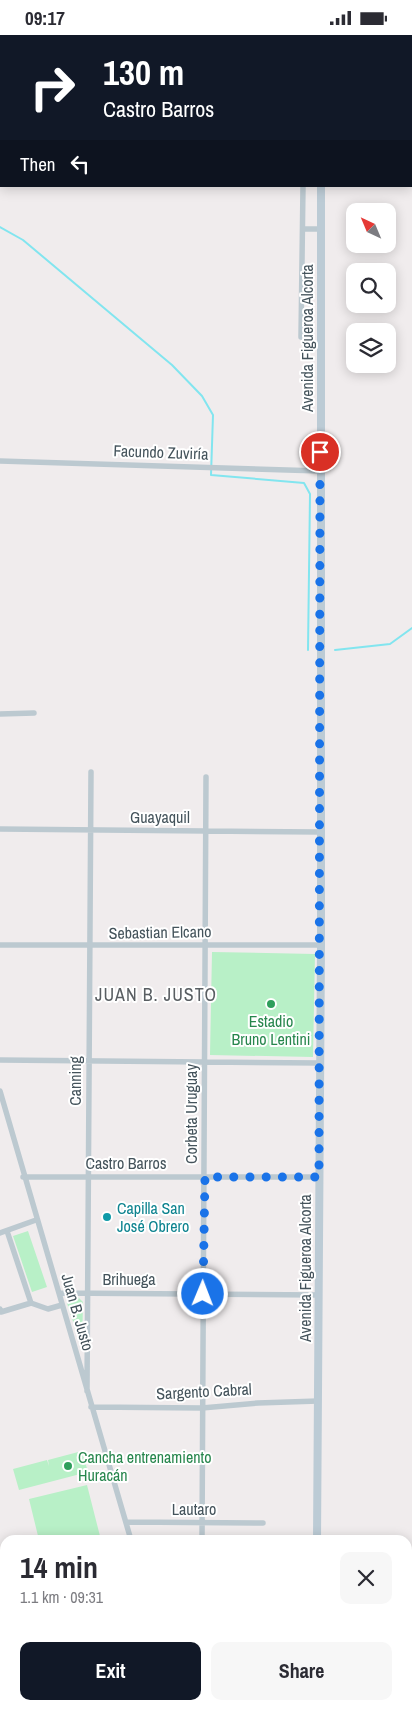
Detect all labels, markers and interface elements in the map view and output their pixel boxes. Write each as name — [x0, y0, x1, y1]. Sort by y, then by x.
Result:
text: 09:17 — [25, 5, 65, 31]
text: 130 m — [103, 49, 184, 96]
icon: right — [20, 55, 85, 120]
text: Castro Barros — [103, 94, 214, 124]
icon: left — [66, 150, 94, 178]
text: Then — [20, 151, 56, 177]
north arrow — [346, 203, 396, 253]
map controls — [346, 203, 396, 373]
street label: Avenida Figueroa Alcorta — [296, 263, 318, 413]
button: search — [346, 263, 396, 313]
button: layers — [346, 323, 396, 373]
pin — [299, 431, 341, 473]
icon: arrive — [306, 438, 334, 466]
street label: Facundo Zuviría — [113, 439, 210, 465]
street label: Guayaquil — [130, 806, 190, 828]
street label: Sebastian Elcano — [108, 920, 212, 944]
district label: JUAN B. JUSTO — [95, 982, 217, 1007]
marker: Estadio Bruno Lentini — [265, 998, 277, 1010]
place label: Estadio Bruno Lentini — [232, 1010, 310, 1050]
street label: Canning — [64, 1056, 86, 1106]
street label: Corbeta Uruguay — [180, 1064, 202, 1164]
street label: Castro Barros — [86, 1152, 166, 1174]
street label: Avenida Figueroa Alcorta — [294, 1193, 316, 1343]
place label: Capilla San José Obrero — [117, 1197, 189, 1237]
marker: Capilla San José Obrero — [101, 1211, 113, 1223]
position arrow — [176, 1267, 228, 1319]
street label: Brihuega — [102, 1268, 156, 1290]
street label: Juan B. Justo — [56, 1271, 100, 1353]
street label: Sargento Cabral — [156, 1378, 252, 1404]
place label: Cancha entrenamiento Huracán — [78, 1446, 211, 1486]
marker: Cancha entrenamiento Huracán — [62, 1460, 74, 1472]
street label: Lautaro — [172, 1498, 216, 1520]
text: 14 min — [20, 1547, 98, 1587]
button: close — [340, 1552, 392, 1604]
text: 1.1 km · 09:31 — [20, 1586, 103, 1608]
button: Exit — [20, 1642, 201, 1700]
button: Share — [211, 1642, 392, 1700]

